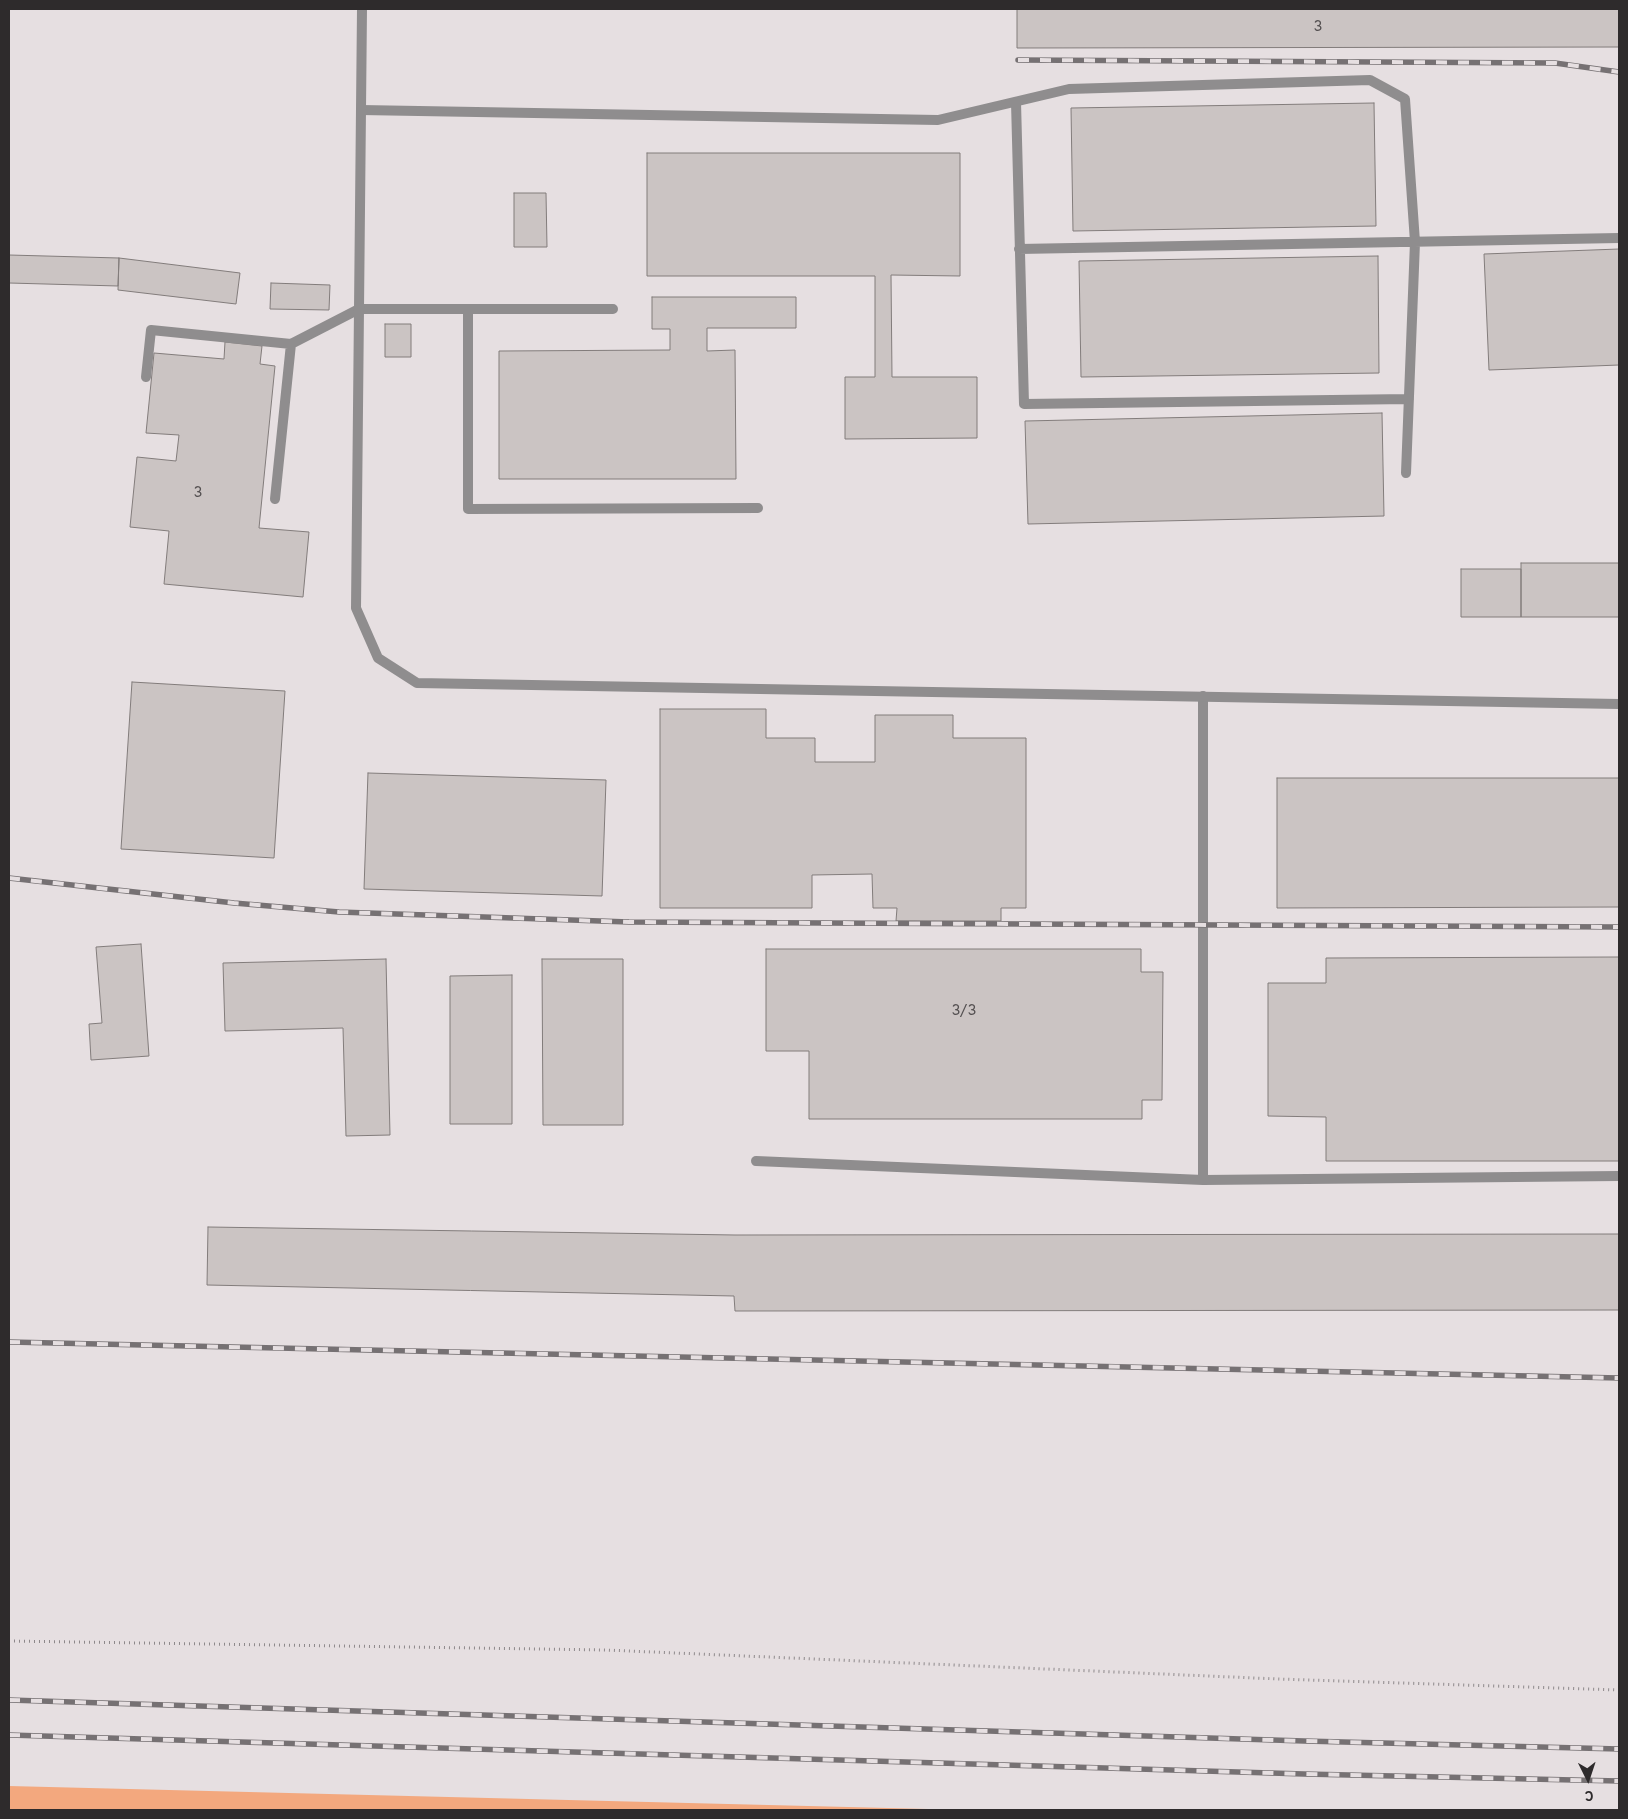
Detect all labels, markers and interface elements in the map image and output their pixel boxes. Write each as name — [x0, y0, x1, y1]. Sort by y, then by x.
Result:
house number: 3 — [1313, 19, 1323, 37]
house number: 3 — [193, 485, 203, 503]
house number: 3/3 — [952, 1003, 976, 1021]
north arrow — [1563, 1754, 1613, 1804]
text: С — [1584, 1786, 1594, 1803]

